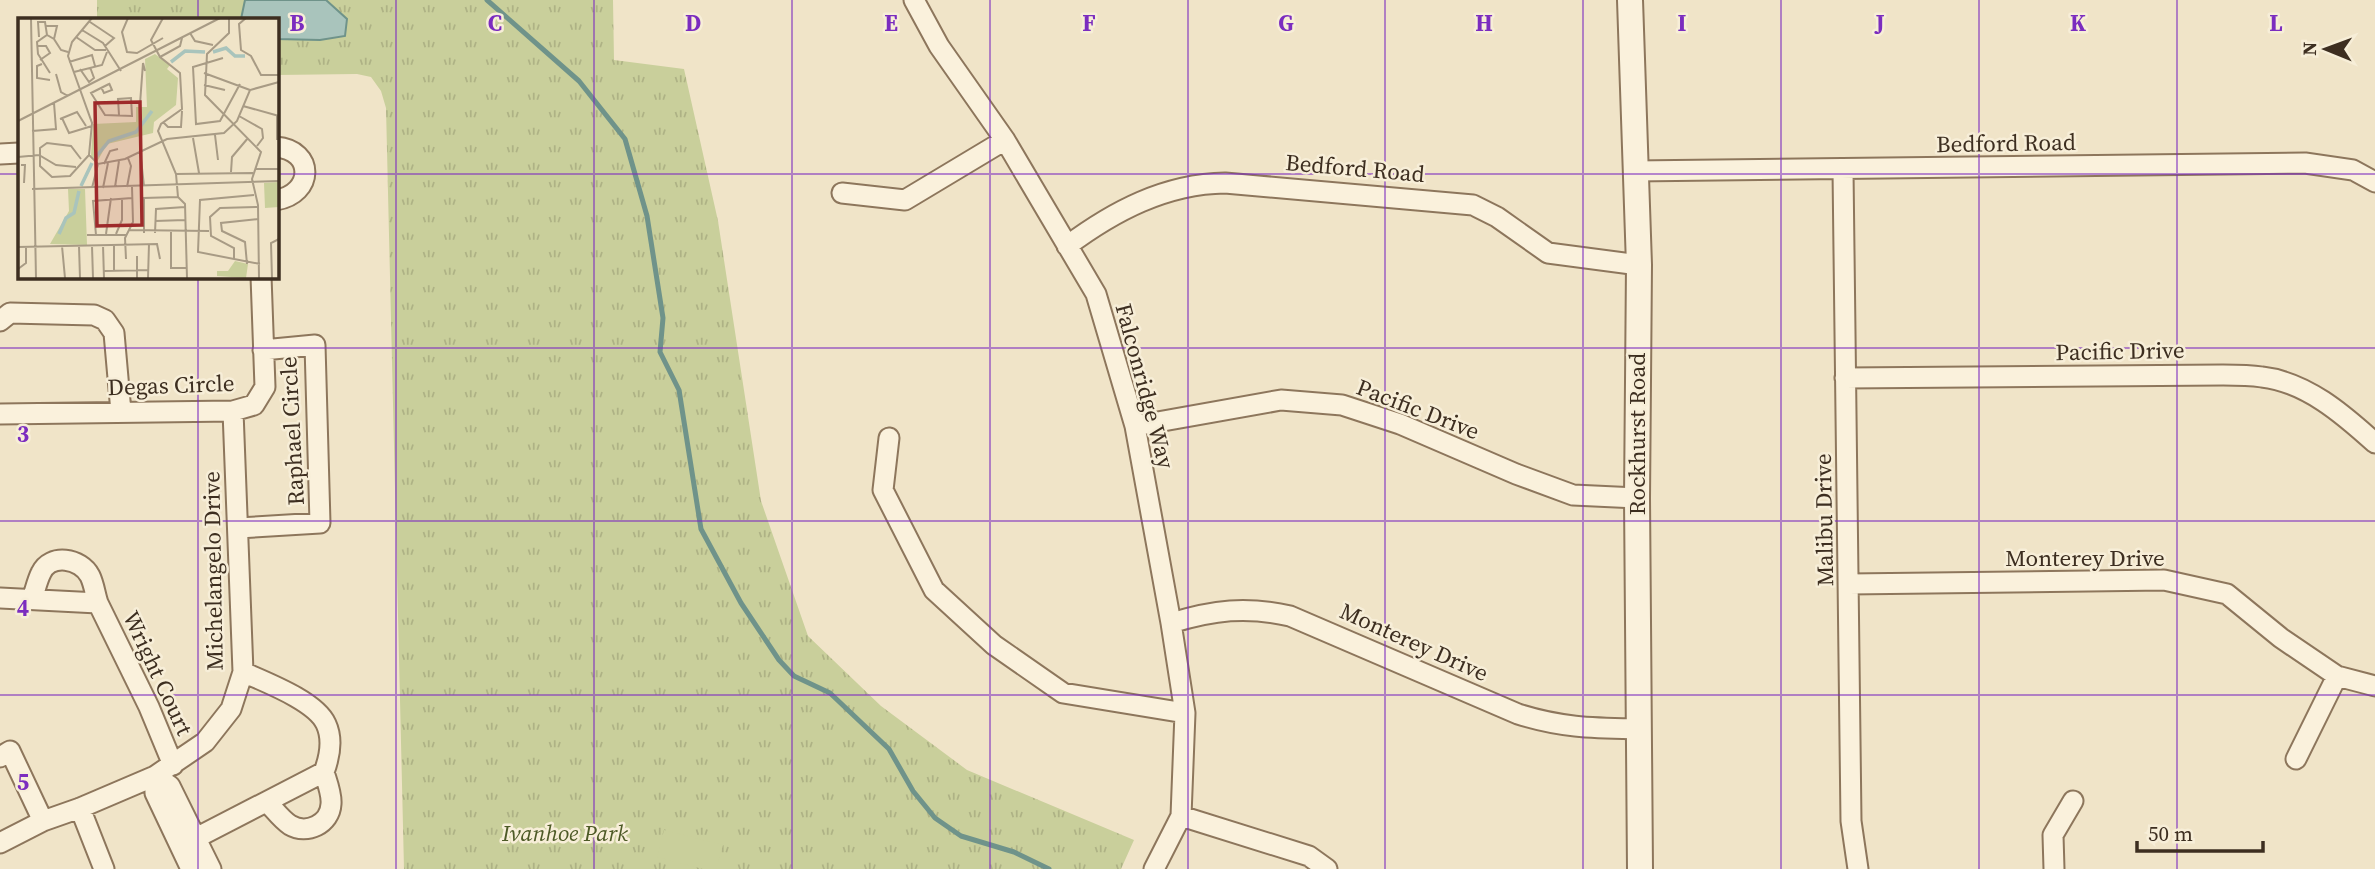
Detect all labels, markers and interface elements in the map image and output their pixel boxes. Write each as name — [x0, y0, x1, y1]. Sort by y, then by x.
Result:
text: B — [290, 7, 305, 39]
text: C — [488, 7, 502, 39]
text: D — [685, 7, 701, 39]
text: E — [884, 7, 898, 39]
text: F — [1082, 7, 1096, 39]
text: G — [1278, 7, 1294, 39]
text: H — [1475, 7, 1493, 39]
text: I — [1678, 7, 1687, 39]
text: J — [1873, 7, 1885, 39]
text: K — [2070, 7, 2086, 39]
text: L — [2269, 7, 2283, 39]
north arrow — [2291, 14, 2361, 84]
inset map — [18, 18, 278, 278]
text: N — [2296, 41, 2322, 56]
street label: Bedford Road — [1936, 126, 2076, 160]
street label: Bedford Road — [1284, 146, 1426, 190]
street label: Falconridge Way — [1108, 300, 1183, 472]
street label: Pacific Drive — [2055, 334, 2185, 368]
street label: Rockhurst Road — [1621, 353, 1653, 515]
street label: Raphael Circle — [272, 356, 312, 506]
street label: Degas Circle — [107, 367, 235, 403]
street label: Pacific Drive — [1352, 371, 1484, 447]
text: 3 — [17, 418, 29, 450]
street label: Malibu Drive — [1807, 453, 1841, 587]
street label: Michelangelo Drive — [195, 471, 231, 671]
street label: Monterey Drive — [2005, 542, 2165, 574]
text: 4 — [17, 592, 29, 624]
street label: Monterey Drive — [1335, 595, 1493, 689]
street label: Wright Court — [115, 606, 201, 741]
text: 5 — [17, 766, 29, 798]
scale bar — [2137, 810, 2263, 854]
park label: Ivanhoe Park — [501, 817, 628, 849]
text: 50 m — [2148, 819, 2193, 848]

